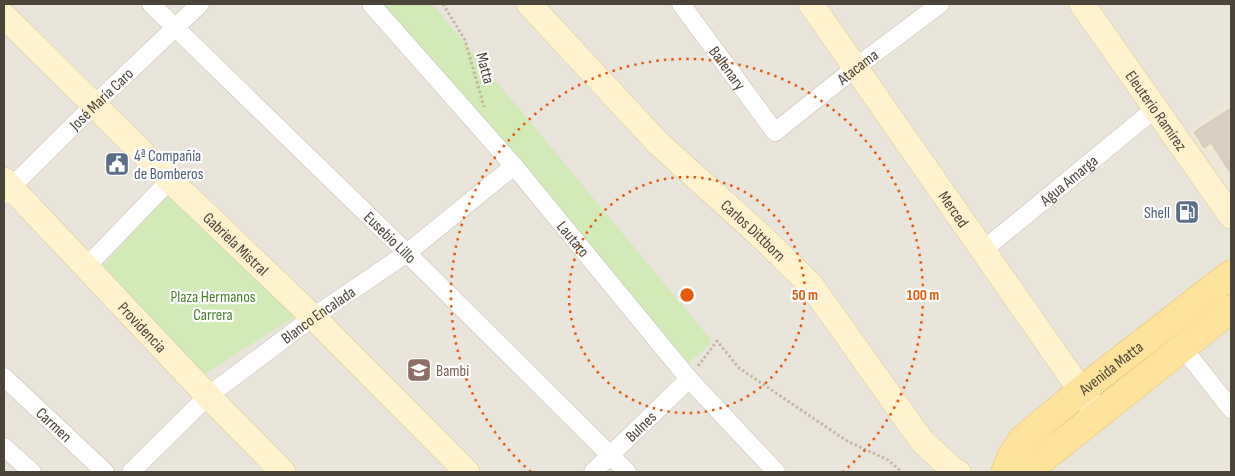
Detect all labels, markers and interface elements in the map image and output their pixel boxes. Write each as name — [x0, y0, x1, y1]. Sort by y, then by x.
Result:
street label: Ballenary — [704, 43, 749, 94]
street label: Atacama — [833, 46, 882, 90]
street label: Matta — [471, 51, 498, 86]
street label: José María Caro — [65, 65, 138, 135]
street label: Eleuterio Ramírez — [1121, 67, 1190, 155]
place label: 4ª Compañía de Bomberos — [134, 147, 204, 184]
public building icon: 4ª Compañía de Bomberos — [104, 151, 130, 177]
street label: Agua Amarga — [1036, 152, 1102, 211]
street label: Merced — [934, 188, 972, 232]
street label: Carlos Dittborn — [716, 196, 789, 266]
fuel station icon: Shell — [1174, 199, 1200, 225]
place label: Shell — [1144, 204, 1170, 223]
street label: Eusebio Lillo — [359, 208, 420, 268]
street label: Gabriela Mistral — [199, 209, 272, 280]
street label: Lautaro — [552, 218, 593, 261]
street label: Blanco Encalada — [278, 283, 359, 349]
centre of rings — [678, 286, 696, 304]
text: 50 m — [792, 286, 818, 305]
text: 100 m — [907, 286, 939, 305]
park label: Plaza Hermanos Carrera — [170, 288, 256, 325]
street label: Providencia — [113, 299, 170, 357]
street label: Avenida Matta — [1075, 338, 1148, 400]
school or university icon: Bambi — [406, 357, 432, 383]
place label: Bambi — [436, 362, 469, 381]
street label: Carmen — [31, 404, 75, 447]
street label: Bulnes — [622, 408, 661, 446]

